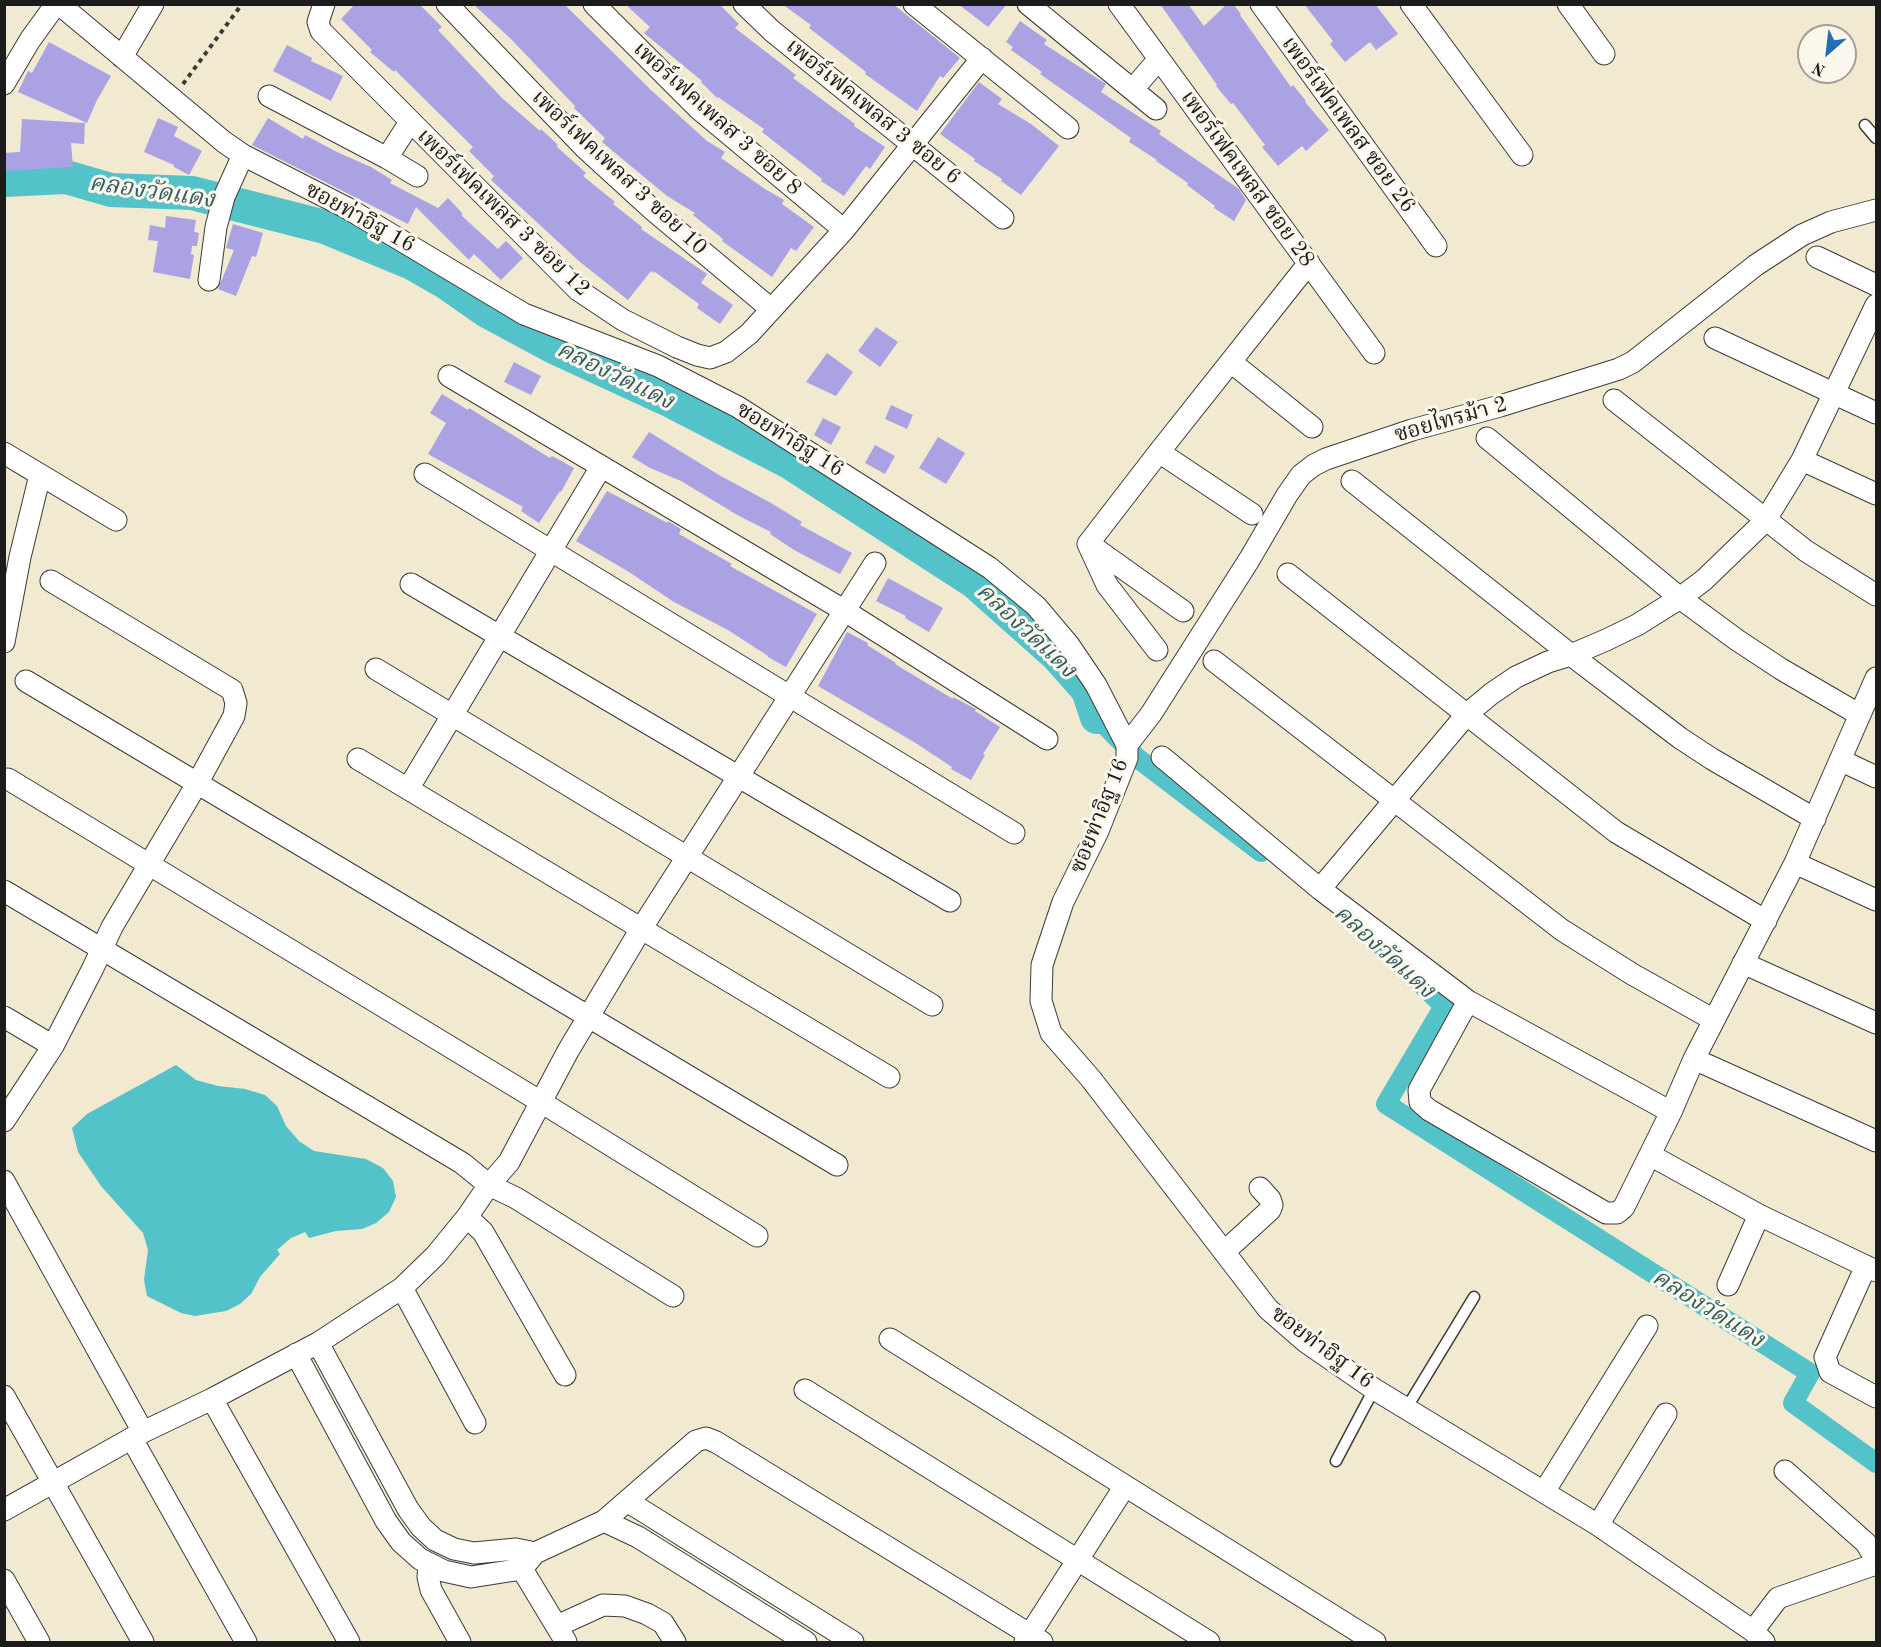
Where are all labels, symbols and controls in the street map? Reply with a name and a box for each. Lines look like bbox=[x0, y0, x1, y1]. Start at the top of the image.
north arrow bbox=[1797, 24, 1857, 84]
street label: เพอร์เฟคเพลส ซอย 26 bbox=[1275, 32, 1421, 218]
street label: เพอร์เฟคเพลส 3 ซอย 6 bbox=[780, 33, 966, 191]
street label: เพอร์เฟคเพลส 3 ซอย 8 bbox=[627, 36, 807, 202]
text: N bbox=[1810, 58, 1829, 78]
street label: เพอร์เฟคเพลส 3 ซอย 10 bbox=[526, 85, 712, 261]
street label: เพอร์เฟคเพลส ซอย 28 bbox=[1174, 86, 1320, 272]
street label: เพอร์เฟคเพลส 3 ซอย 12 bbox=[411, 123, 595, 303]
water label: คลองวัดแดง bbox=[87, 169, 217, 215]
street label: ซอยท่าอิฐ 16 bbox=[300, 177, 420, 259]
water label: คลองวัดแดง bbox=[552, 335, 678, 417]
street label: ซอยไทรม้า 2 bbox=[1391, 391, 1511, 449]
street label: ซอยท่าอิฐ 16 bbox=[731, 397, 849, 483]
water label: คลองวัดแดง bbox=[970, 577, 1082, 685]
street label: ซอยท่าอิฐ 16 bbox=[1065, 755, 1135, 877]
water label: คลองวัดแดง bbox=[1327, 899, 1441, 1005]
water label: คลองวัดแดง bbox=[1647, 1263, 1769, 1355]
street label: ซอยท่าอิฐ 16 bbox=[1265, 1301, 1379, 1395]

